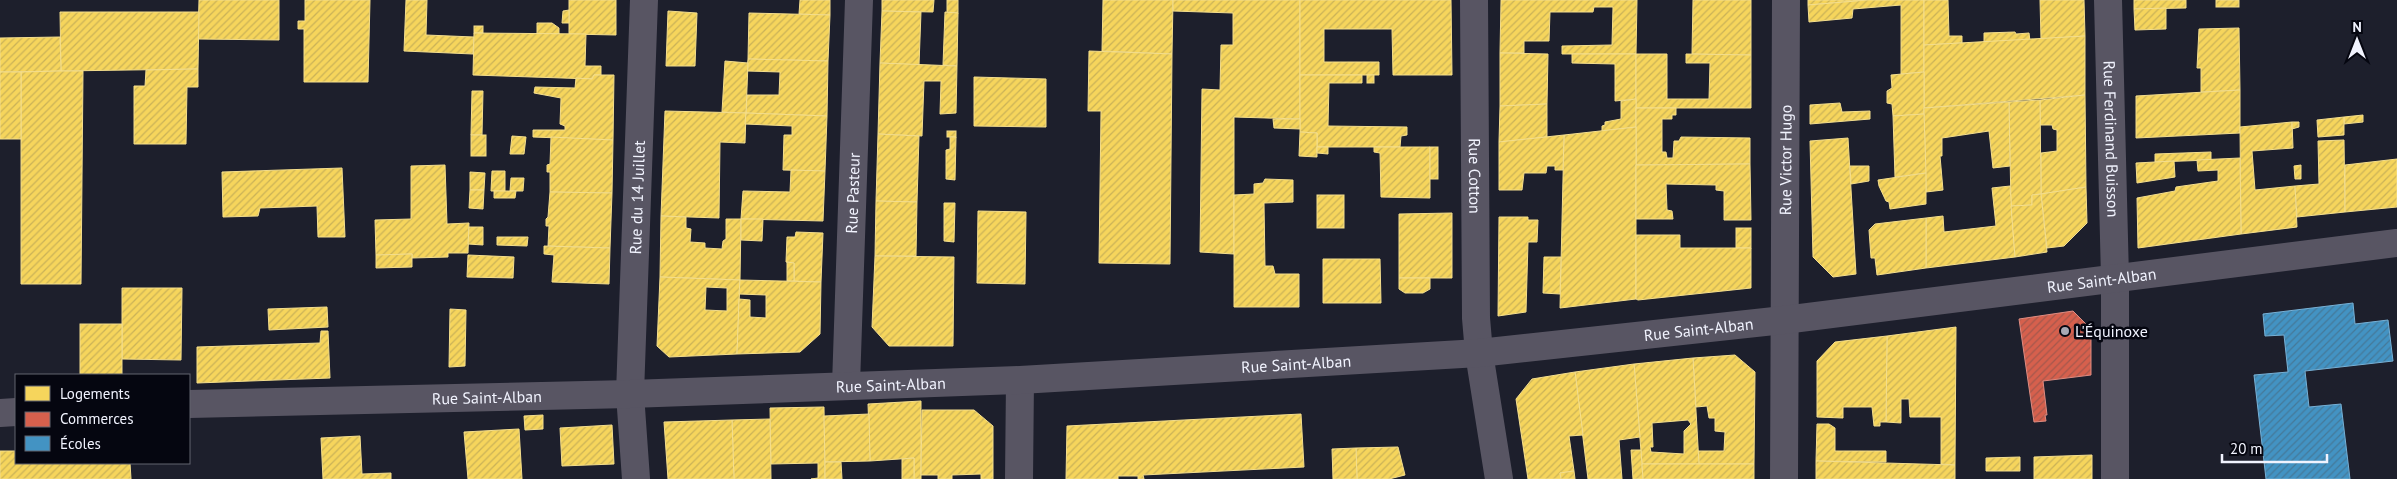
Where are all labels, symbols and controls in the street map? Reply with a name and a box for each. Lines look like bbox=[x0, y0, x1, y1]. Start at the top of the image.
north arrow bbox=[2332, 15, 2382, 65]
text: N bbox=[2352, 18, 2362, 36]
street label: Rue Ferdinand Buisson bbox=[2100, 60, 2123, 218]
street label: Rue Victor Hugo bbox=[1775, 105, 1796, 215]
street label: Rue Cotton bbox=[1465, 138, 1485, 214]
street label: Rue du 14 Juillet bbox=[625, 139, 649, 255]
street label: Rue Pasteur bbox=[841, 152, 864, 234]
street label: Rue Saint-Alban bbox=[2046, 263, 2157, 297]
street label: Rue Saint-Alban bbox=[1643, 313, 1754, 345]
place label: L'Équinoxe bbox=[2075, 321, 2148, 341]
marker: L'Équinoxe bbox=[2059, 325, 2071, 337]
street label: Rue Saint-Alban bbox=[1241, 351, 1352, 377]
street label: Rue Saint-Alban bbox=[835, 373, 946, 397]
legend bbox=[15, 374, 190, 464]
text: Logements bbox=[60, 384, 130, 403]
street label: Rue Saint-Alban bbox=[432, 386, 542, 408]
text: Commerces bbox=[60, 409, 134, 428]
scale bar bbox=[2222, 432, 2327, 464]
text: Écoles bbox=[60, 434, 101, 453]
text: 20 m bbox=[2230, 439, 2263, 458]

